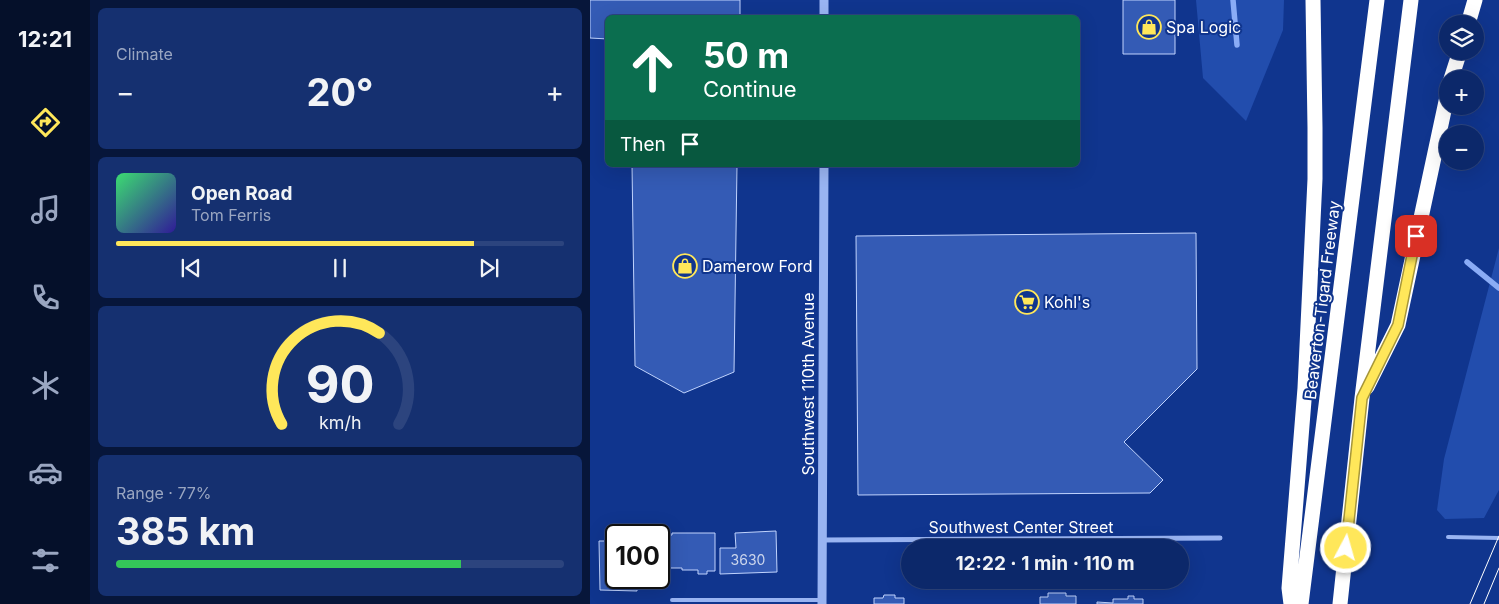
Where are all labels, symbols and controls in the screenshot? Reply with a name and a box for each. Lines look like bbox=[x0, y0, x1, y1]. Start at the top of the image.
shop icon: Spa Logic bbox=[1136, 14, 1162, 40]
map controls bbox=[1439, 15, 1484, 170]
button: layers bbox=[1439, 15, 1484, 60]
place label: Spa Logic bbox=[1166, 17, 1241, 37]
text: 12:21 bbox=[18, 26, 72, 52]
text: 50 m bbox=[703, 34, 789, 76]
icon: ahead bbox=[620, 35, 685, 100]
text: Climate bbox=[116, 44, 173, 64]
text: 20° bbox=[306, 69, 374, 115]
button: + bbox=[1439, 70, 1484, 115]
text: − bbox=[116, 75, 135, 109]
text: + bbox=[545, 75, 564, 109]
text: Continue bbox=[703, 76, 797, 102]
icon: directions bbox=[28, 105, 63, 140]
button: − bbox=[1439, 125, 1484, 170]
icon: arrive bbox=[676, 130, 704, 158]
text: Then bbox=[620, 133, 666, 156]
text: Open Road bbox=[191, 182, 292, 205]
icon: music bbox=[28, 192, 63, 227]
street label: Beaverton-Tigard Freeway bbox=[1300, 199, 1344, 401]
text: Tom Ferris bbox=[191, 205, 271, 225]
pin bbox=[1395, 215, 1437, 257]
icon: arrive bbox=[1402, 222, 1430, 250]
shop icon: Damerow Ford bbox=[672, 253, 698, 279]
icon: previous bbox=[177, 254, 205, 282]
icon: pause bbox=[326, 254, 354, 282]
icon: next bbox=[475, 254, 503, 282]
place label: Damerow Ford bbox=[702, 256, 813, 276]
icon: phone bbox=[28, 280, 63, 315]
supermarket icon: Kohl's bbox=[1014, 289, 1040, 315]
street label: Southwest 110th Avenue bbox=[798, 292, 818, 476]
place label: Kohl's bbox=[1044, 292, 1090, 312]
text: 90 bbox=[306, 353, 374, 416]
icon: climate bbox=[28, 368, 63, 403]
text: km/h bbox=[319, 412, 361, 433]
icon: car bbox=[28, 455, 63, 490]
text: Range · 77% bbox=[116, 483, 212, 503]
text: 385 km bbox=[116, 508, 255, 554]
street label: Southwest Center Street bbox=[929, 517, 1113, 537]
position arrow bbox=[1319, 521, 1371, 573]
speed limit sign: 100 bbox=[605, 524, 670, 589]
icon: filters bbox=[28, 543, 63, 578]
house number: 3630 bbox=[731, 551, 765, 568]
text: 12:22 · 1 min · 110 m bbox=[955, 552, 1135, 575]

